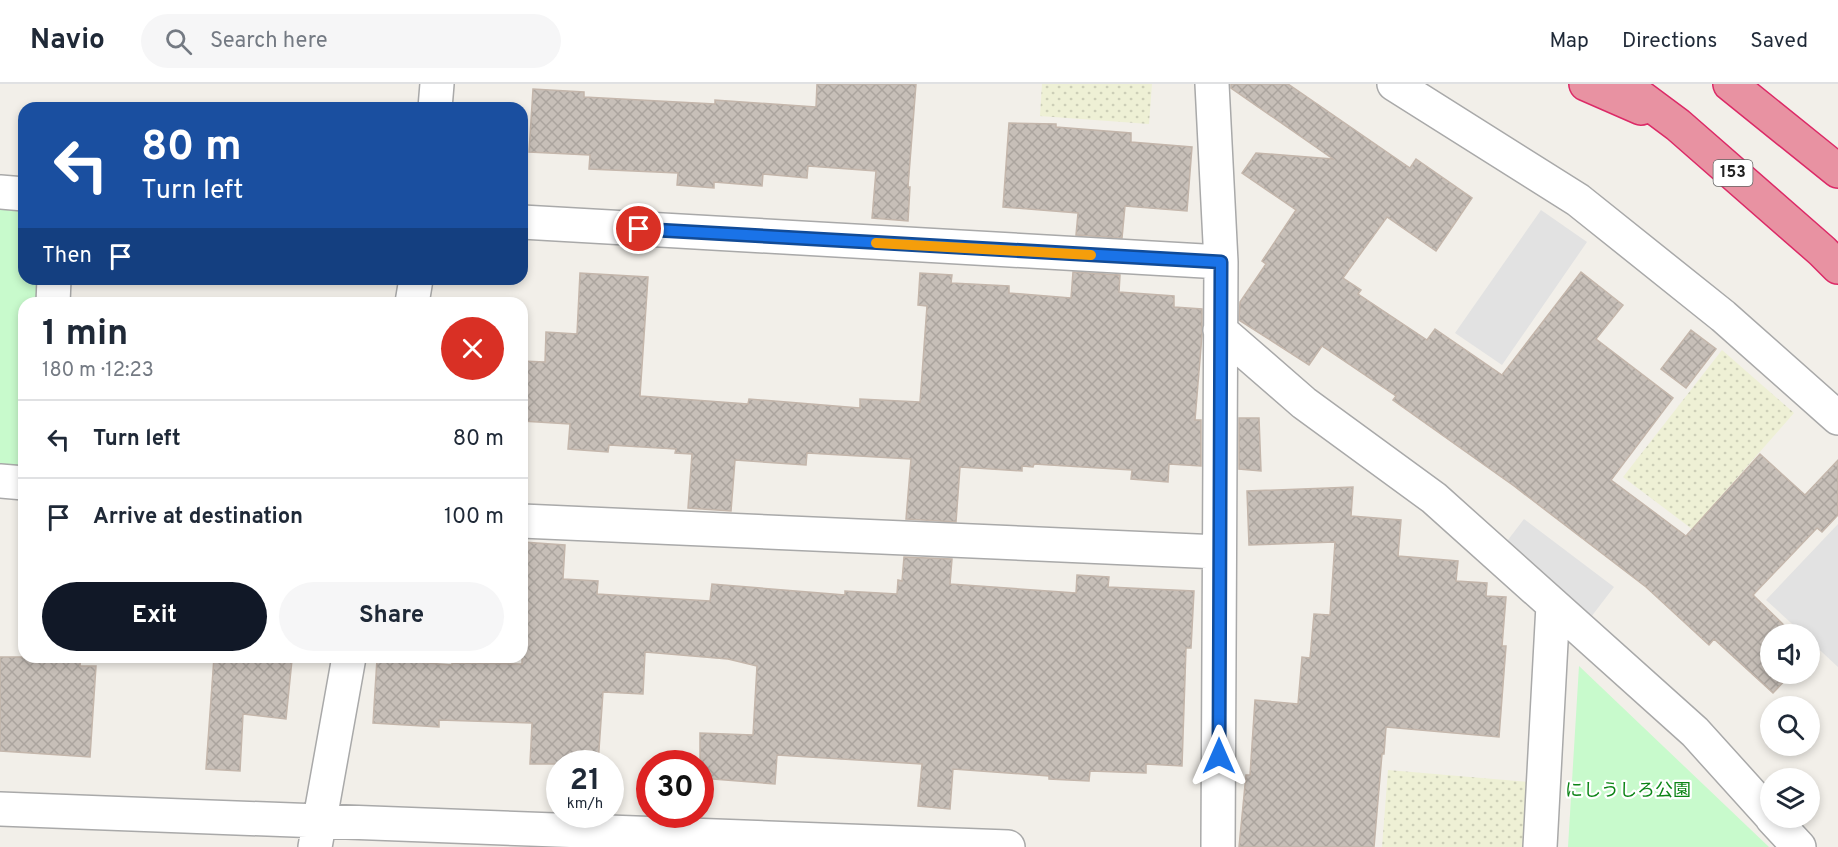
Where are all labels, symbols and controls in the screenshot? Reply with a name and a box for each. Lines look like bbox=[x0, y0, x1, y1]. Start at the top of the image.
search box bbox=[141, 14, 561, 68]
text: Navio bbox=[30, 23, 105, 59]
icon: search bbox=[162, 25, 195, 58]
text: Search here bbox=[210, 28, 327, 55]
text: Map bbox=[1549, 28, 1589, 55]
text: Directions bbox=[1622, 28, 1717, 55]
text: Saved bbox=[1750, 28, 1808, 55]
text: 80 m bbox=[141, 122, 242, 175]
icon: left bbox=[42, 126, 120, 204]
road number: 153 bbox=[1714, 160, 1752, 186]
text: Turn left bbox=[141, 174, 243, 208]
pin bbox=[613, 203, 664, 254]
icon: arrive bbox=[622, 212, 655, 245]
icon: arrive bbox=[104, 240, 137, 273]
text: Then bbox=[42, 243, 92, 270]
text: 1 min bbox=[42, 312, 128, 358]
button: close bbox=[441, 317, 504, 380]
text: 180 m · 12:23 bbox=[42, 358, 154, 384]
icon: left bbox=[42, 423, 75, 456]
text: Turn left bbox=[93, 426, 181, 453]
text: 80 m bbox=[453, 426, 504, 453]
icon: arrive bbox=[42, 501, 75, 534]
text: Arrive at destination bbox=[93, 504, 303, 531]
text: 100 m bbox=[444, 504, 504, 531]
button: Exit bbox=[42, 582, 267, 651]
button: Share bbox=[279, 582, 504, 651]
map controls bbox=[1760, 624, 1820, 828]
button: sound bbox=[1760, 624, 1820, 684]
button: search bbox=[1760, 696, 1820, 756]
position arrow bbox=[1187, 724, 1251, 788]
speed limit sign: 30 bbox=[636, 750, 714, 828]
text: 21 bbox=[570, 763, 600, 800]
button: layers bbox=[1760, 768, 1820, 828]
park label: にしうしろ公園 bbox=[1565, 780, 1691, 803]
text: km/h bbox=[567, 795, 603, 814]

